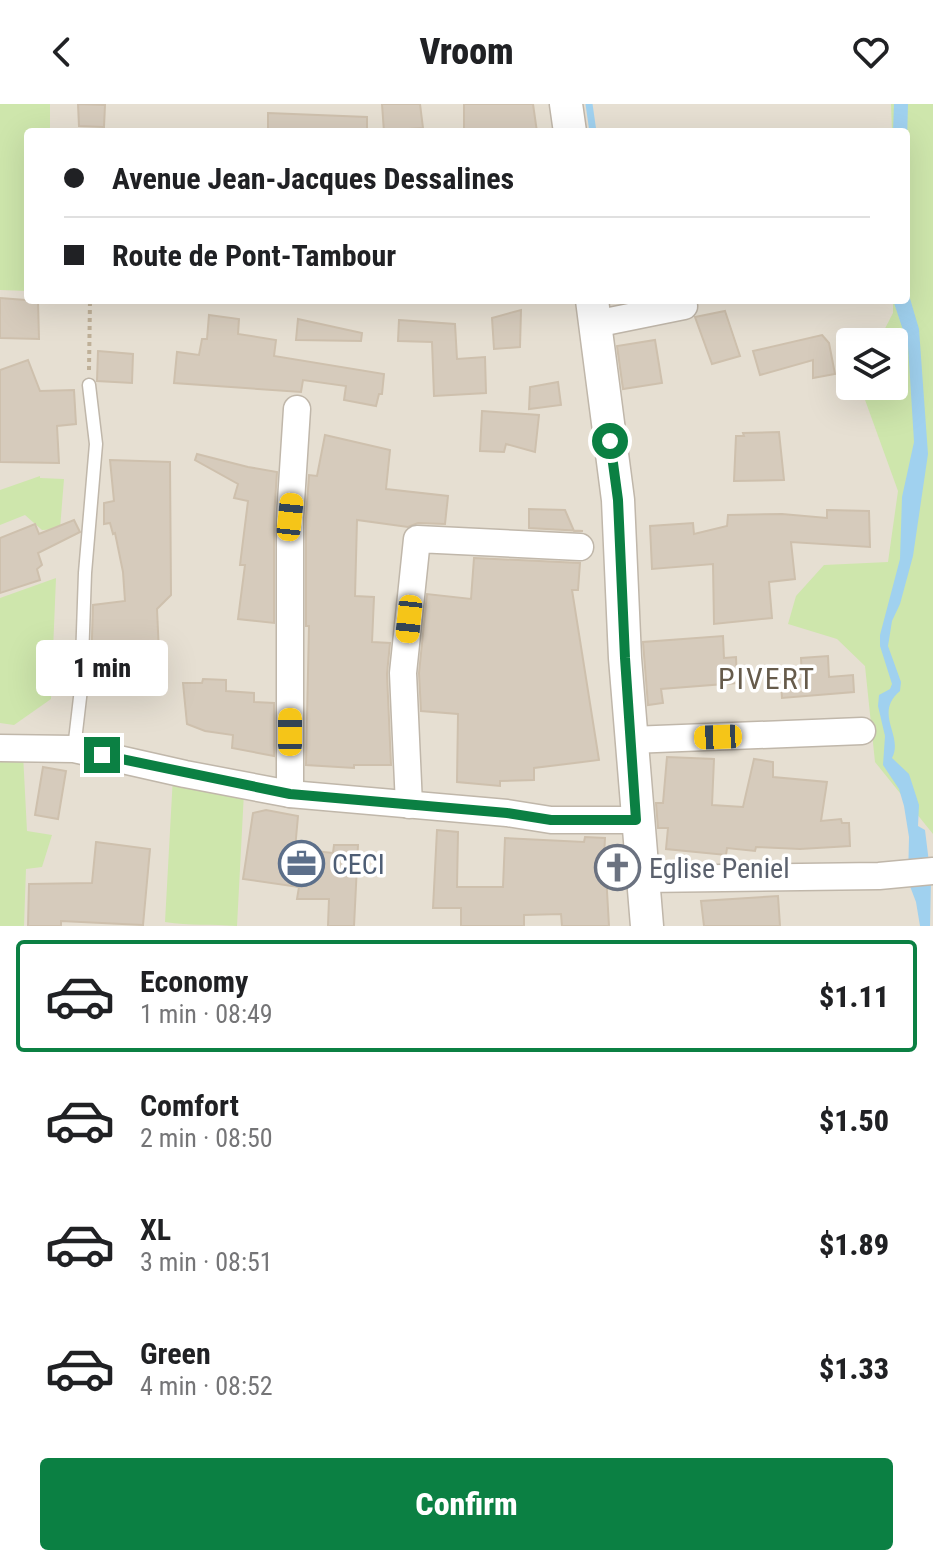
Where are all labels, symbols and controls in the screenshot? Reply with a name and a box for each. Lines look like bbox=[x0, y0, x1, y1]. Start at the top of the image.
icon: back bbox=[40, 30, 84, 74]
icon: heart bbox=[849, 30, 893, 74]
text: Vroom bbox=[419, 31, 514, 73]
text: Avenue Jean-Jacques Dessalines bbox=[112, 161, 514, 196]
text: Route de Pont-Tambour bbox=[112, 238, 396, 273]
map controls bbox=[836, 328, 908, 400]
button: layers bbox=[836, 328, 908, 400]
route start bbox=[592, 423, 628, 459]
car bbox=[276, 492, 304, 542]
car bbox=[395, 594, 423, 644]
callout: 1 min bbox=[36, 639, 168, 695]
text: 1 min bbox=[73, 653, 131, 683]
district label: PIVERT bbox=[718, 661, 816, 696]
car bbox=[278, 708, 302, 756]
car bbox=[694, 724, 742, 750]
route end bbox=[84, 737, 120, 773]
office icon: CECI bbox=[277, 840, 325, 888]
church icon: Eglise Peniel bbox=[594, 844, 642, 892]
place label: CECI bbox=[332, 848, 385, 881]
place label: Eglise Peniel bbox=[649, 852, 790, 885]
icon: car bbox=[44, 960, 116, 1032]
text: Economy bbox=[140, 964, 248, 999]
text: $1.11 bbox=[819, 979, 889, 1014]
text: 1 min · 08:49 bbox=[140, 999, 273, 1029]
icon: car bbox=[44, 1084, 116, 1156]
text: Comfort bbox=[140, 1088, 239, 1123]
text: $1.50 bbox=[819, 1103, 889, 1138]
text: 2 min · 08:50 bbox=[140, 1123, 273, 1153]
icon: car bbox=[44, 1208, 116, 1280]
text: XL bbox=[140, 1212, 171, 1247]
text: $1.89 bbox=[819, 1227, 889, 1262]
text: 3 min · 08:51 bbox=[140, 1247, 273, 1277]
icon: car bbox=[44, 1332, 116, 1404]
text: Green bbox=[140, 1336, 211, 1371]
text: $1.33 bbox=[819, 1351, 889, 1386]
text: 4 min · 08:52 bbox=[140, 1371, 273, 1401]
button: Confirm bbox=[40, 1458, 893, 1550]

